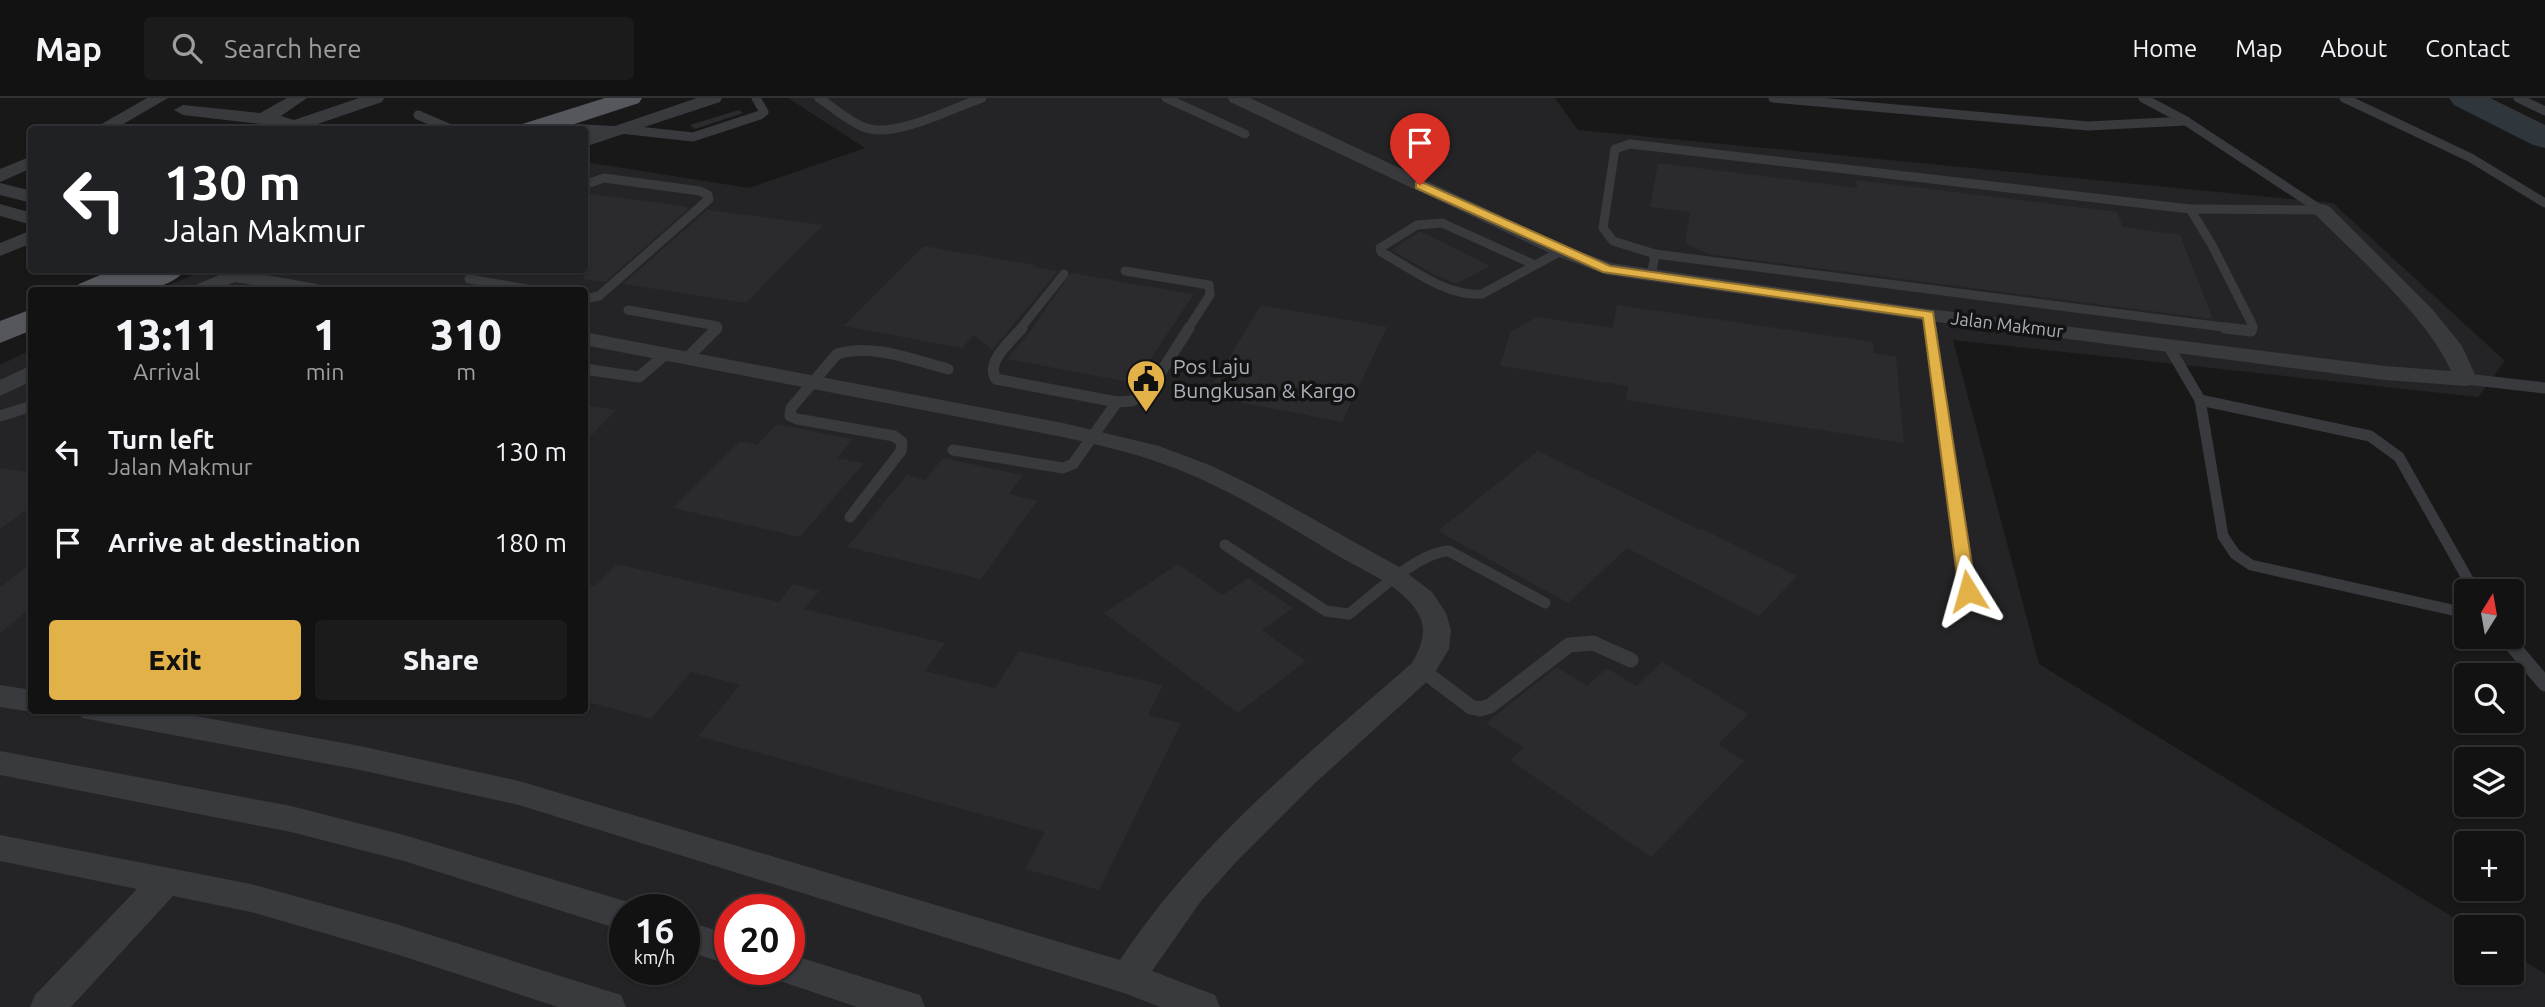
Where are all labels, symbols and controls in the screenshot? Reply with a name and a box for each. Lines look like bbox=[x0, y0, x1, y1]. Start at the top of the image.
search box bbox=[144, 17, 634, 80]
icon: search bbox=[168, 29, 206, 67]
text: Map bbox=[35, 30, 102, 67]
text: Search here bbox=[224, 34, 362, 63]
text: Home bbox=[2132, 35, 2197, 62]
text: Map bbox=[2235, 35, 2282, 62]
text: About bbox=[2320, 35, 2387, 62]
text: Contact bbox=[2425, 35, 2510, 62]
pin bbox=[1390, 113, 1450, 185]
icon: arrive bbox=[1401, 124, 1439, 162]
icon: left bbox=[49, 154, 140, 245]
text: 130 m bbox=[164, 154, 301, 209]
text: Jalan Makmur bbox=[164, 212, 365, 248]
street label: Jalan Makmur bbox=[1950, 307, 2065, 341]
text: 13:11 bbox=[114, 311, 219, 358]
text: 1 bbox=[313, 311, 337, 358]
text: 310 bbox=[431, 311, 502, 358]
place label: Pos Laju Bungkusan & Kargo bbox=[1173, 354, 1356, 402]
public building icon: Pos Laju Bungkusan & Kargo bbox=[1125, 358, 1167, 413]
text: Arrival bbox=[133, 359, 200, 384]
text: min bbox=[306, 359, 344, 384]
text: m bbox=[456, 359, 476, 384]
text: Turn left bbox=[108, 425, 214, 454]
icon: left bbox=[49, 433, 87, 471]
text: 130 m bbox=[495, 437, 567, 466]
text: Jalan Makmur bbox=[108, 454, 253, 479]
icon: arrive bbox=[49, 524, 87, 562]
text: Arrive at destination bbox=[108, 528, 361, 557]
text: 180 m bbox=[495, 528, 567, 557]
position arrow bbox=[1931, 554, 2005, 628]
north arrow bbox=[2454, 579, 2524, 649]
map controls bbox=[2454, 579, 2524, 985]
button: Exit bbox=[49, 620, 301, 700]
button: Share bbox=[315, 620, 567, 700]
button: search bbox=[2454, 663, 2524, 733]
button: layers bbox=[2454, 747, 2524, 817]
button: + bbox=[2454, 831, 2524, 901]
speed limit sign: 20 bbox=[714, 894, 805, 985]
text: 16 bbox=[635, 910, 674, 950]
button: − bbox=[2454, 915, 2524, 985]
text: km/h bbox=[634, 947, 675, 967]

